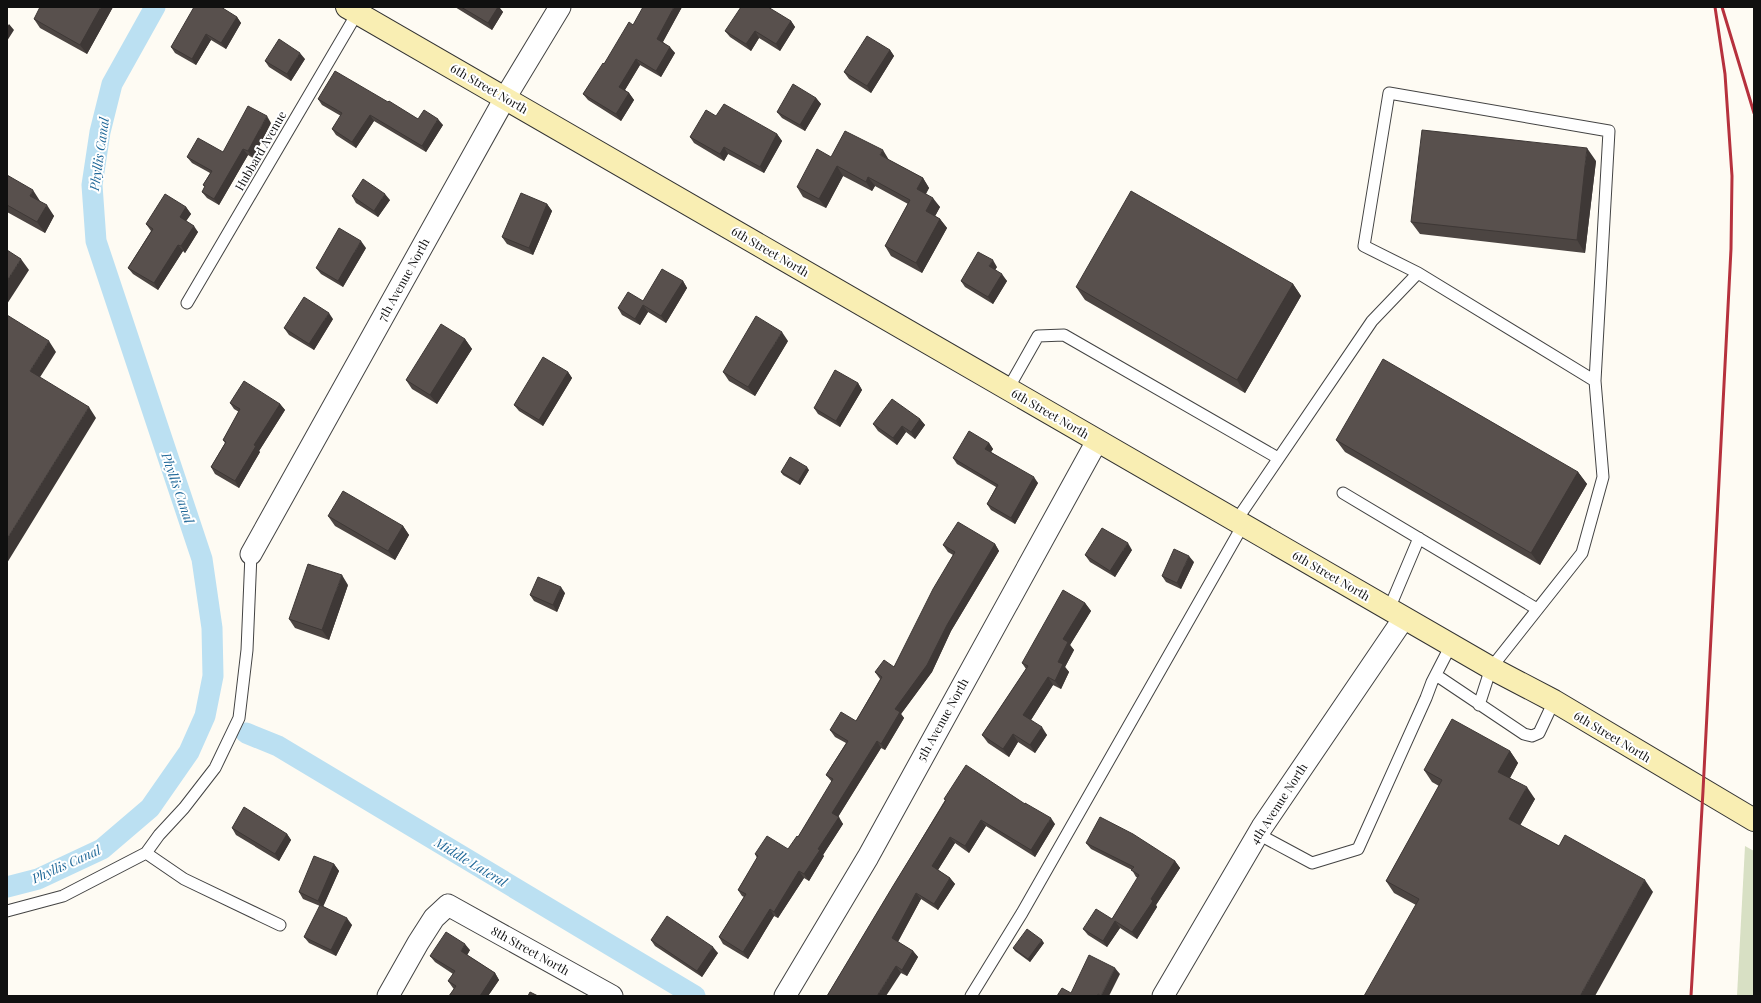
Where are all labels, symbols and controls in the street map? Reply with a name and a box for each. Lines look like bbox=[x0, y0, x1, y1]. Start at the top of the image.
street label: 6th Street North bbox=[448, 59, 531, 117]
street label: Hubbard Avenue bbox=[231, 108, 289, 193]
water label: Phyllis Canal bbox=[85, 115, 112, 193]
street label: 6th Street North bbox=[729, 222, 812, 280]
street label: 7th Avenue North bbox=[374, 235, 433, 324]
street label: 6th Street North bbox=[1009, 384, 1092, 442]
water label: Phyllis Canal bbox=[158, 449, 199, 527]
street label: 6th Street North bbox=[1290, 546, 1373, 604]
street label: 5th Avenue North bbox=[913, 675, 972, 764]
street label: 6th Street North bbox=[1571, 707, 1654, 765]
street label: 4th Avenue North bbox=[1246, 760, 1310, 847]
water label: Middle Lateral bbox=[431, 833, 512, 891]
water label: Phyllis Canal bbox=[28, 840, 104, 887]
street label: 8th Street North bbox=[489, 922, 572, 978]

